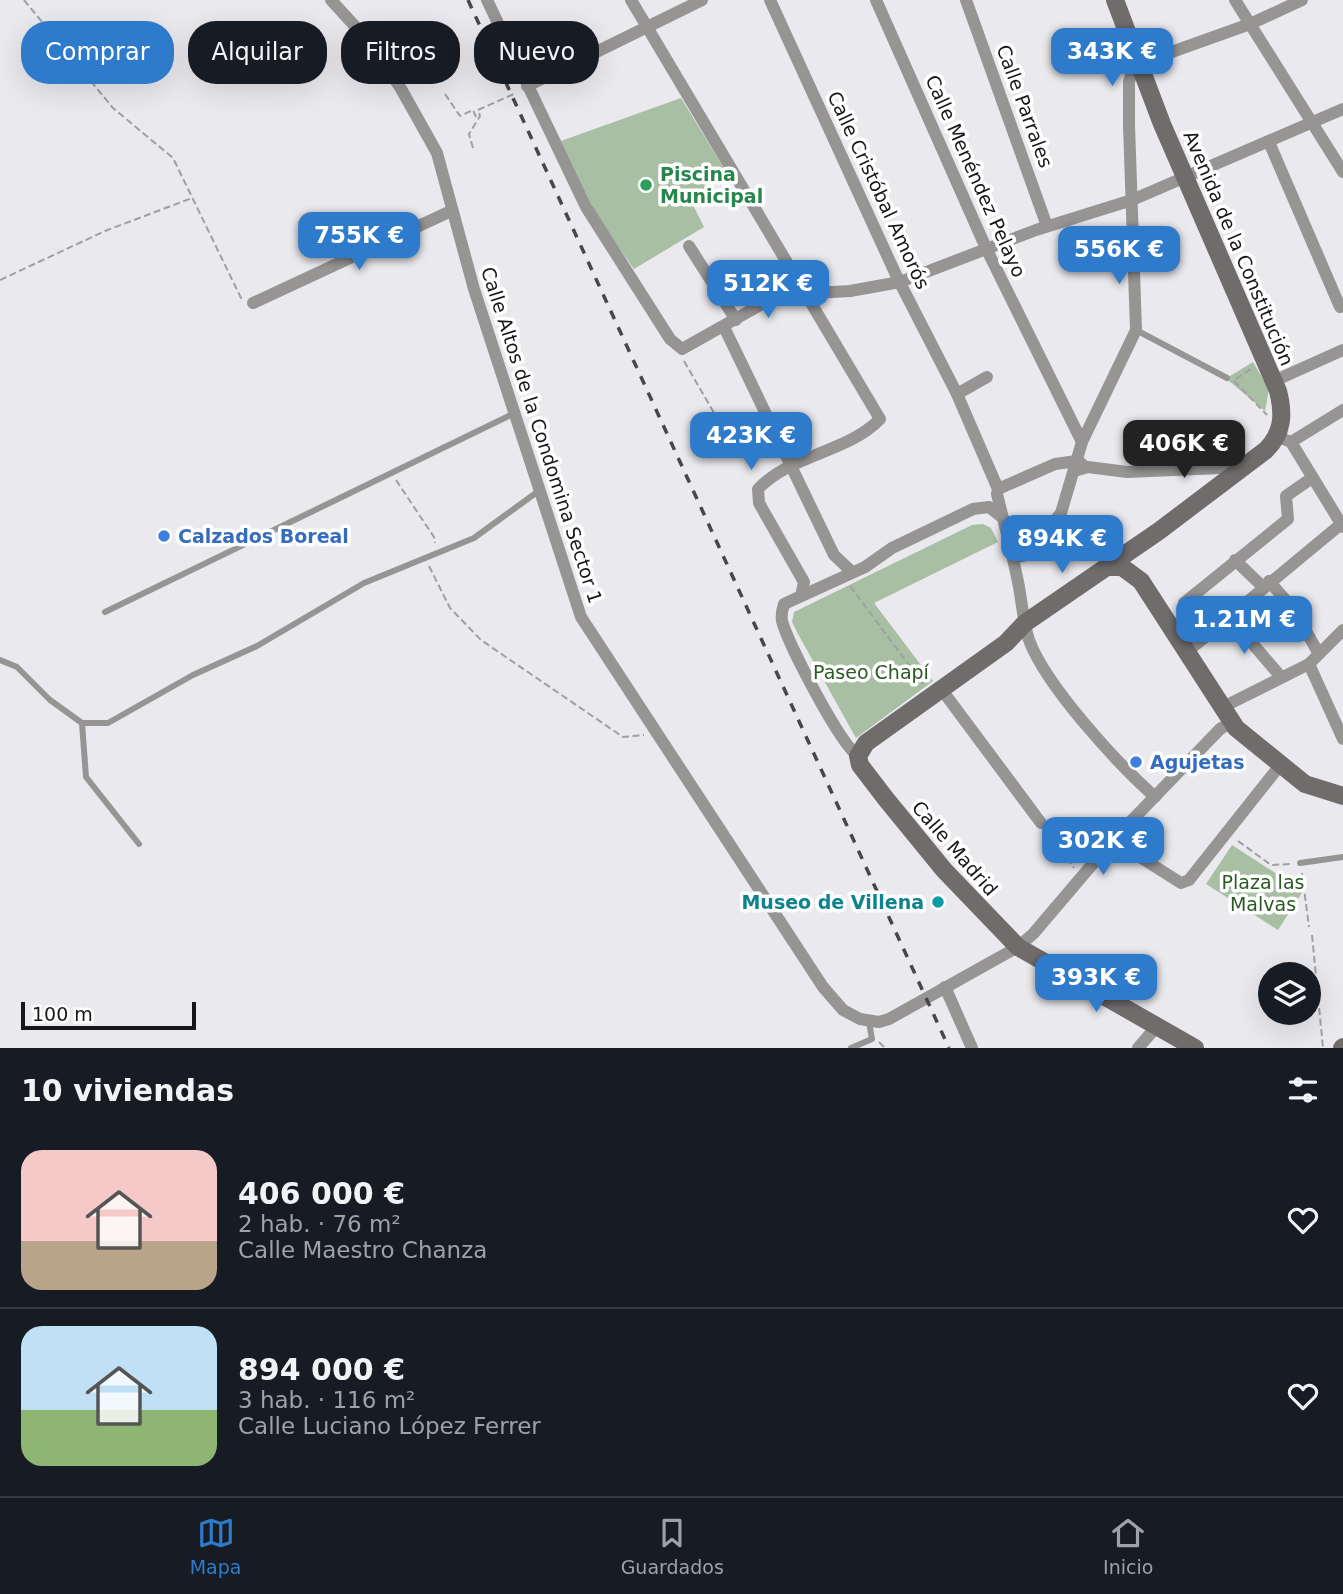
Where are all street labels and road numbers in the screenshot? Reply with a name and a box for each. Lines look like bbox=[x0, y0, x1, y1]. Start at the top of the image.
street label: Calle Parrales bbox=[993, 42, 1057, 170]
street label: Calle Menéndez Pelayo bbox=[921, 71, 1031, 281]
street label: Calle Cristóbal Amorós bbox=[823, 88, 935, 292]
street label: Avenida de la Constitución bbox=[1179, 127, 1299, 369]
street label: Calle Altos de la Condomina Sector 1 bbox=[477, 264, 607, 606]
street label: Calle Madrid bbox=[908, 796, 1002, 900]

